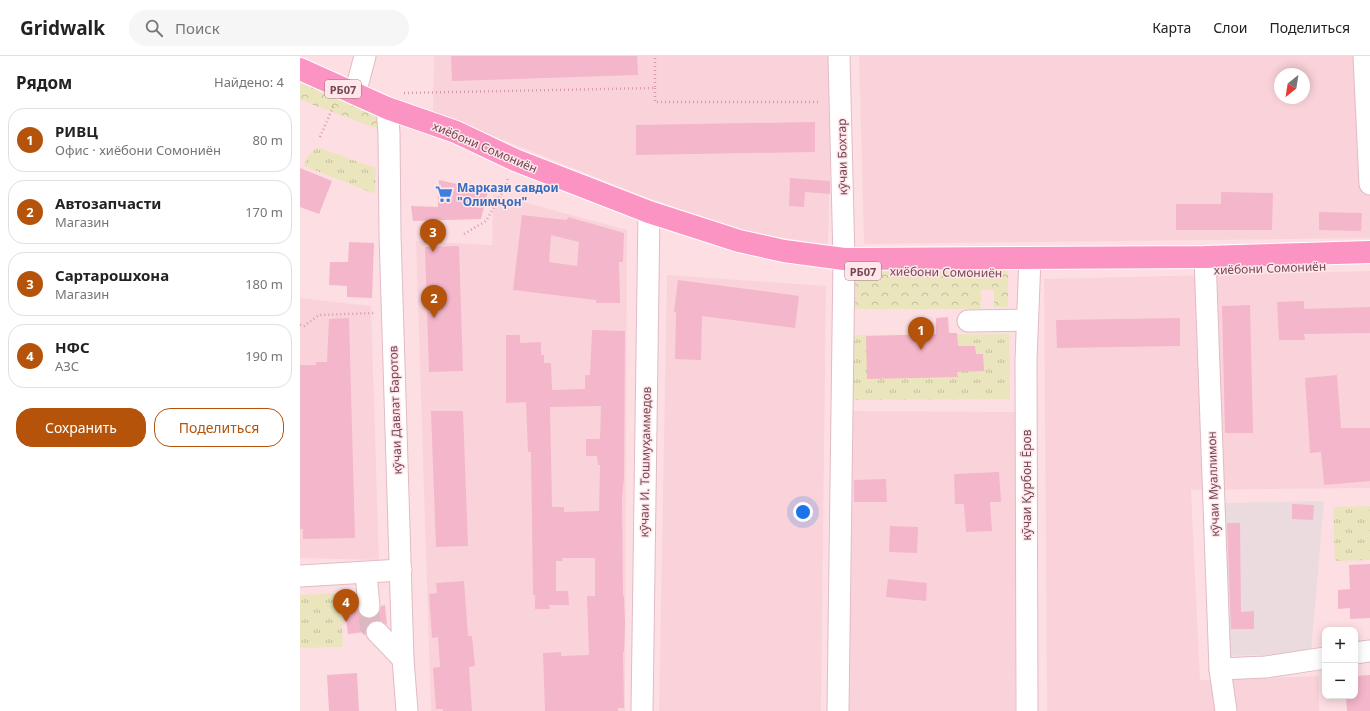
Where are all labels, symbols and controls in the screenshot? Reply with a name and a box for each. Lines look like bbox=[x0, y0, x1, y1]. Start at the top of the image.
search box bbox=[129, 10, 409, 46]
text: Gridwalk bbox=[20, 15, 105, 41]
icon: search bbox=[143, 17, 165, 39]
text: Поиск bbox=[175, 18, 220, 38]
text: Карта bbox=[1152, 18, 1191, 37]
text: Слои bbox=[1213, 18, 1247, 37]
text: Поделиться bbox=[1269, 18, 1350, 37]
north arrow bbox=[1274, 68, 1310, 104]
text: Рядом bbox=[16, 71, 72, 94]
text: Найдено: 4 bbox=[214, 73, 284, 91]
road number: РБ07 bbox=[325, 80, 361, 98]
street label: хиёбони Сомониён bbox=[430, 117, 540, 177]
street label: кӯчаи Бохтар bbox=[833, 118, 851, 196]
text: РИВЦ bbox=[55, 121, 98, 141]
text: 1 bbox=[26, 131, 34, 149]
text: 80 m bbox=[253, 131, 283, 149]
text: Офис · хиёбони Сомониён bbox=[55, 141, 221, 159]
place label: Маркази савдои "Олимҷон" bbox=[457, 179, 559, 210]
supermarket icon: Маркази савдои "Олимҷон" bbox=[434, 184, 454, 204]
text: Автозапчасти bbox=[55, 193, 161, 213]
text: 2 bbox=[26, 203, 34, 221]
text: 170 m bbox=[245, 203, 283, 221]
text: Магазин bbox=[55, 213, 109, 231]
pin: 3 bbox=[420, 219, 446, 252]
street label: хиёбони Сомониён bbox=[1214, 258, 1326, 278]
road number: РБ07 bbox=[845, 262, 881, 280]
street label: хиёбони Сомониён bbox=[890, 263, 1002, 281]
text: Сартарошхона bbox=[55, 265, 169, 285]
text: 3 bbox=[26, 275, 34, 293]
text: 180 m bbox=[245, 275, 283, 293]
text: Магазин bbox=[55, 285, 109, 303]
pin: 2 bbox=[421, 285, 447, 318]
pin: 1 bbox=[908, 317, 934, 350]
text: НФС bbox=[55, 337, 90, 357]
street label: кӯчаи Давлат Баротов bbox=[384, 345, 406, 475]
text: 4 bbox=[26, 347, 34, 365]
text: 190 m bbox=[245, 347, 283, 365]
text: АЗС bbox=[55, 357, 79, 375]
street label: кӯчаи И. Тошмуҳаммедов bbox=[635, 386, 655, 538]
button: Сохранить bbox=[16, 408, 146, 447]
button: Поделиться bbox=[154, 408, 284, 447]
street label: кӯчаи Қурбон Ёров bbox=[1018, 429, 1035, 540]
street label: кӯчаи Муаллимон bbox=[1203, 431, 1223, 537]
your location bbox=[793, 502, 813, 522]
pin: 4 bbox=[333, 589, 359, 622]
map controls bbox=[1322, 627, 1358, 699]
button: + bbox=[1322, 627, 1358, 663]
button: − bbox=[1322, 663, 1358, 699]

